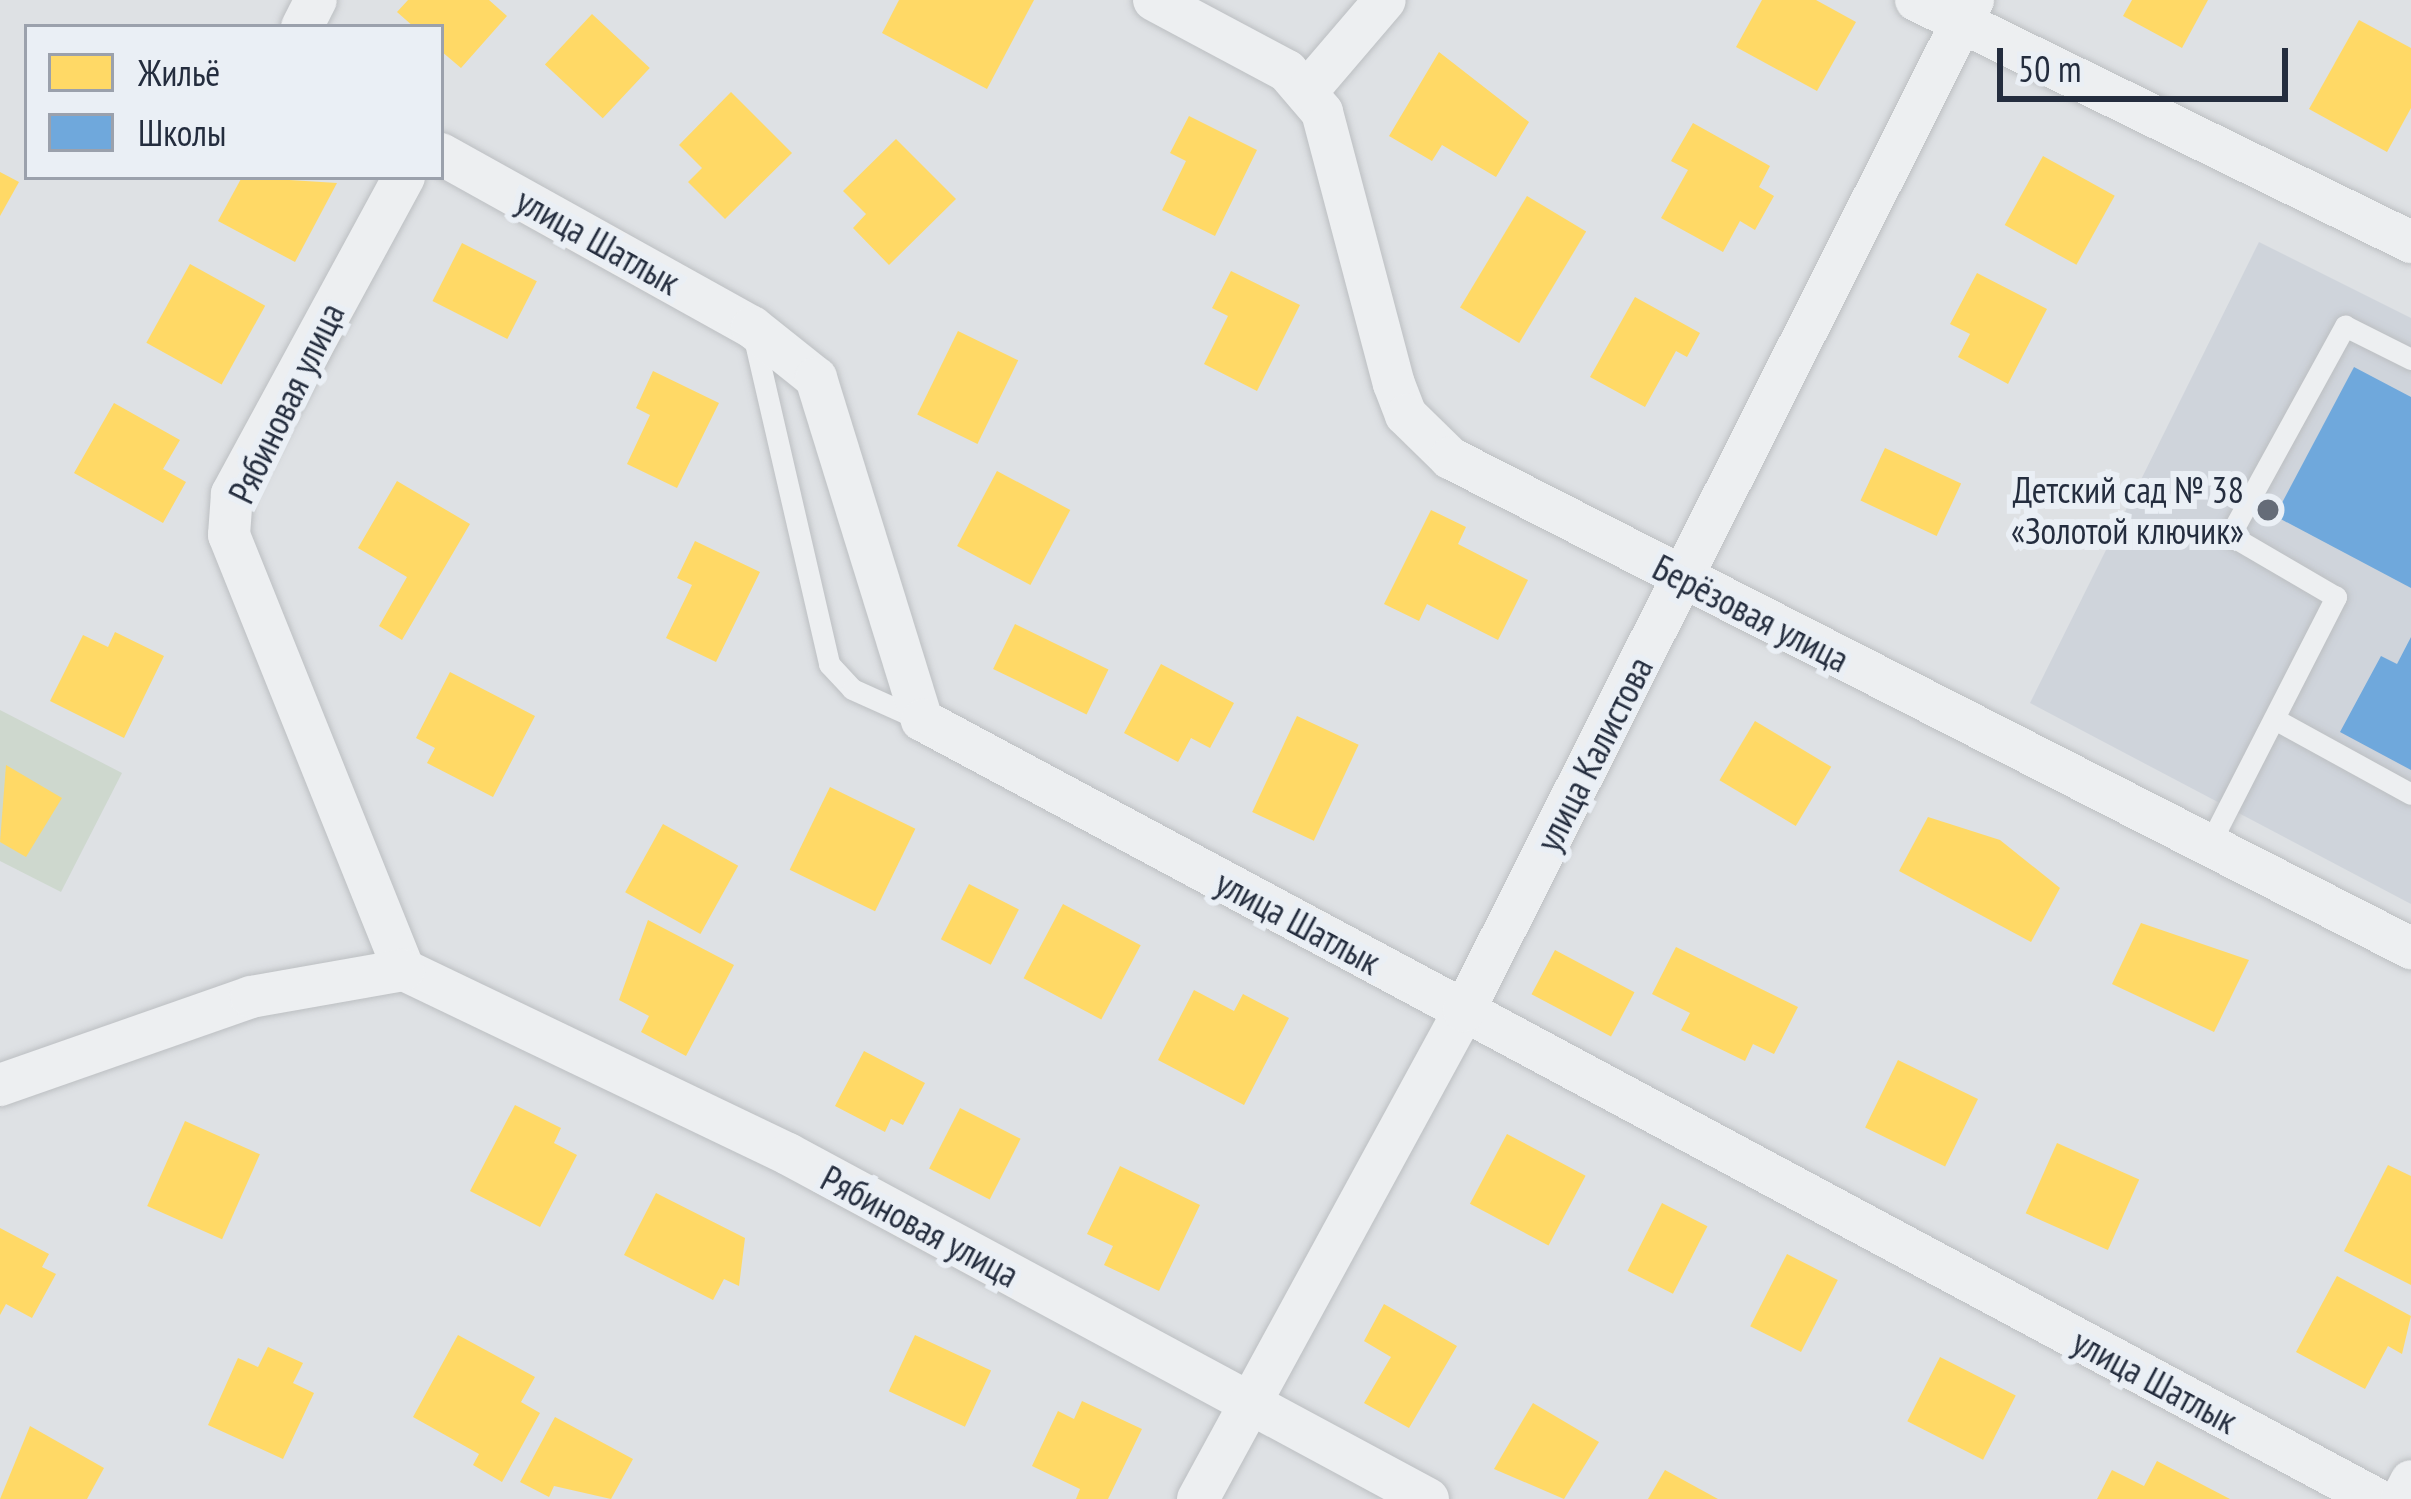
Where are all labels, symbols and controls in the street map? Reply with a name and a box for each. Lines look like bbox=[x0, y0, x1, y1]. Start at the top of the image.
legend bbox=[24, 24, 444, 180]
scale bar bbox=[2003, 24, 2294, 98]
text: 50 m bbox=[2018, 45, 2081, 92]
text: Жильё bbox=[138, 49, 220, 96]
text: Школы bbox=[138, 109, 226, 156]
street label: улица Шатлык bbox=[509, 179, 687, 303]
street label: Рябиновая улица bbox=[219, 296, 353, 510]
place label: Детский сад № 38 «Золотой ключик» bbox=[2011, 467, 2244, 552]
marker: Детский сад № 38 «Золотой ключик» bbox=[2255, 497, 2281, 523]
street label: Берёзовая улица bbox=[1646, 545, 1856, 681]
street label: улица Калистова bbox=[1527, 650, 1661, 858]
street label: улица Шатлык bbox=[1208, 861, 1388, 983]
street label: Рябиновая улица bbox=[814, 1156, 1026, 1296]
street label: улица Шатлык bbox=[2065, 1320, 2245, 1442]

